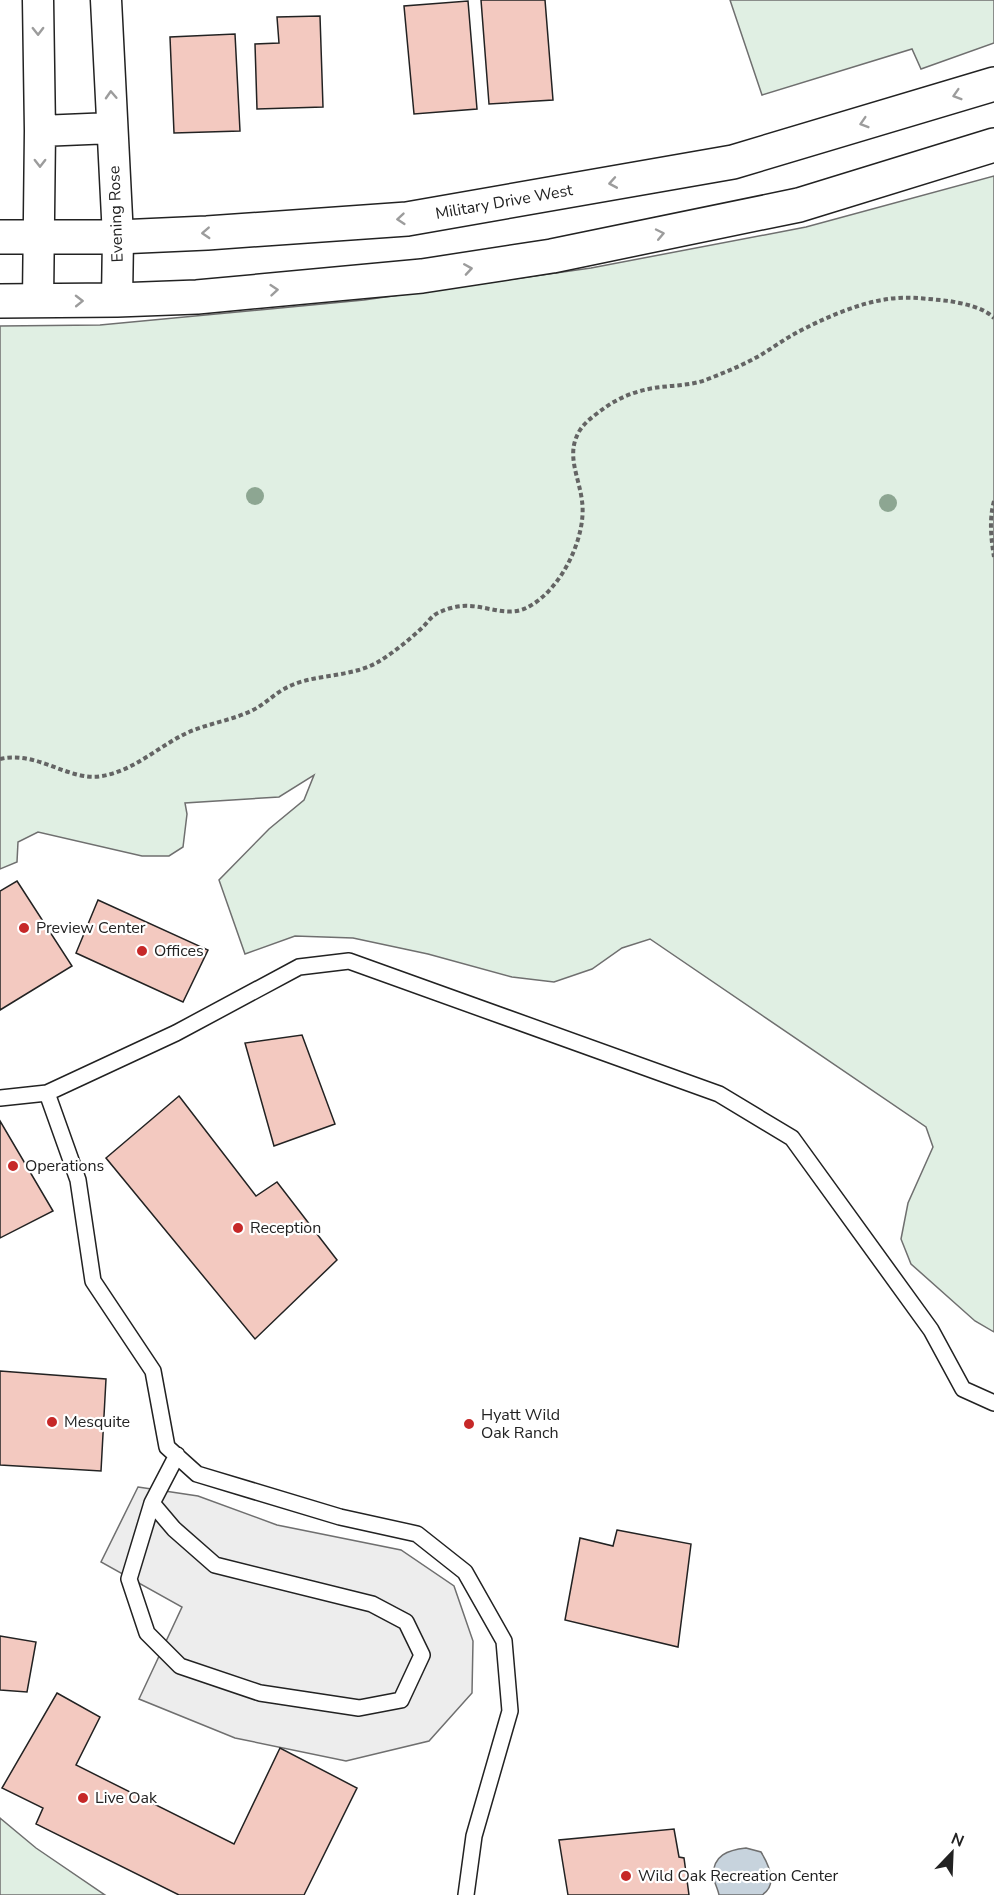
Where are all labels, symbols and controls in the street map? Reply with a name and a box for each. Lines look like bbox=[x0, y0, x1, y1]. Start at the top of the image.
one-way arrow bbox=[32, 27, 44, 36]
one-way arrow bbox=[952, 88, 963, 100]
one-way arrow bbox=[104, 91, 117, 100]
one-way arrow bbox=[859, 116, 870, 128]
one-way arrow bbox=[34, 159, 46, 168]
street label: Evening Rose bbox=[103, 165, 129, 263]
one-way arrow bbox=[609, 176, 619, 189]
street label: Military Drive West bbox=[434, 179, 575, 225]
one-way arrow bbox=[396, 212, 405, 225]
one-way arrow bbox=[202, 227, 211, 240]
one-way arrow bbox=[654, 228, 664, 241]
one-way arrow bbox=[463, 263, 473, 275]
one-way arrow bbox=[270, 284, 279, 297]
one-way arrow bbox=[75, 295, 84, 307]
place label: Preview Center bbox=[36, 917, 146, 939]
marker: Preview Center bbox=[17, 921, 31, 935]
place label: Offices bbox=[154, 940, 204, 962]
marker: Offices bbox=[135, 944, 149, 958]
place label: Operations bbox=[25, 1155, 104, 1177]
marker: Operations bbox=[6, 1159, 20, 1173]
place label: Reception bbox=[250, 1217, 321, 1239]
marker: Reception bbox=[231, 1221, 245, 1235]
place label: Hyatt Wild Oak Ranch bbox=[481, 1404, 560, 1444]
place label: Mesquite bbox=[64, 1411, 130, 1433]
marker: Mesquite bbox=[45, 1415, 59, 1429]
marker: Hyatt Wild Oak Ranch bbox=[462, 1417, 476, 1431]
place label: Live Oak bbox=[95, 1787, 158, 1809]
marker: Live Oak bbox=[76, 1791, 90, 1805]
north arrow bbox=[922, 1823, 982, 1883]
text: N bbox=[948, 1828, 967, 1853]
place label: Wild Oak Recreation Center bbox=[638, 1865, 839, 1887]
marker: Wild Oak Recreation Center bbox=[619, 1869, 633, 1883]

